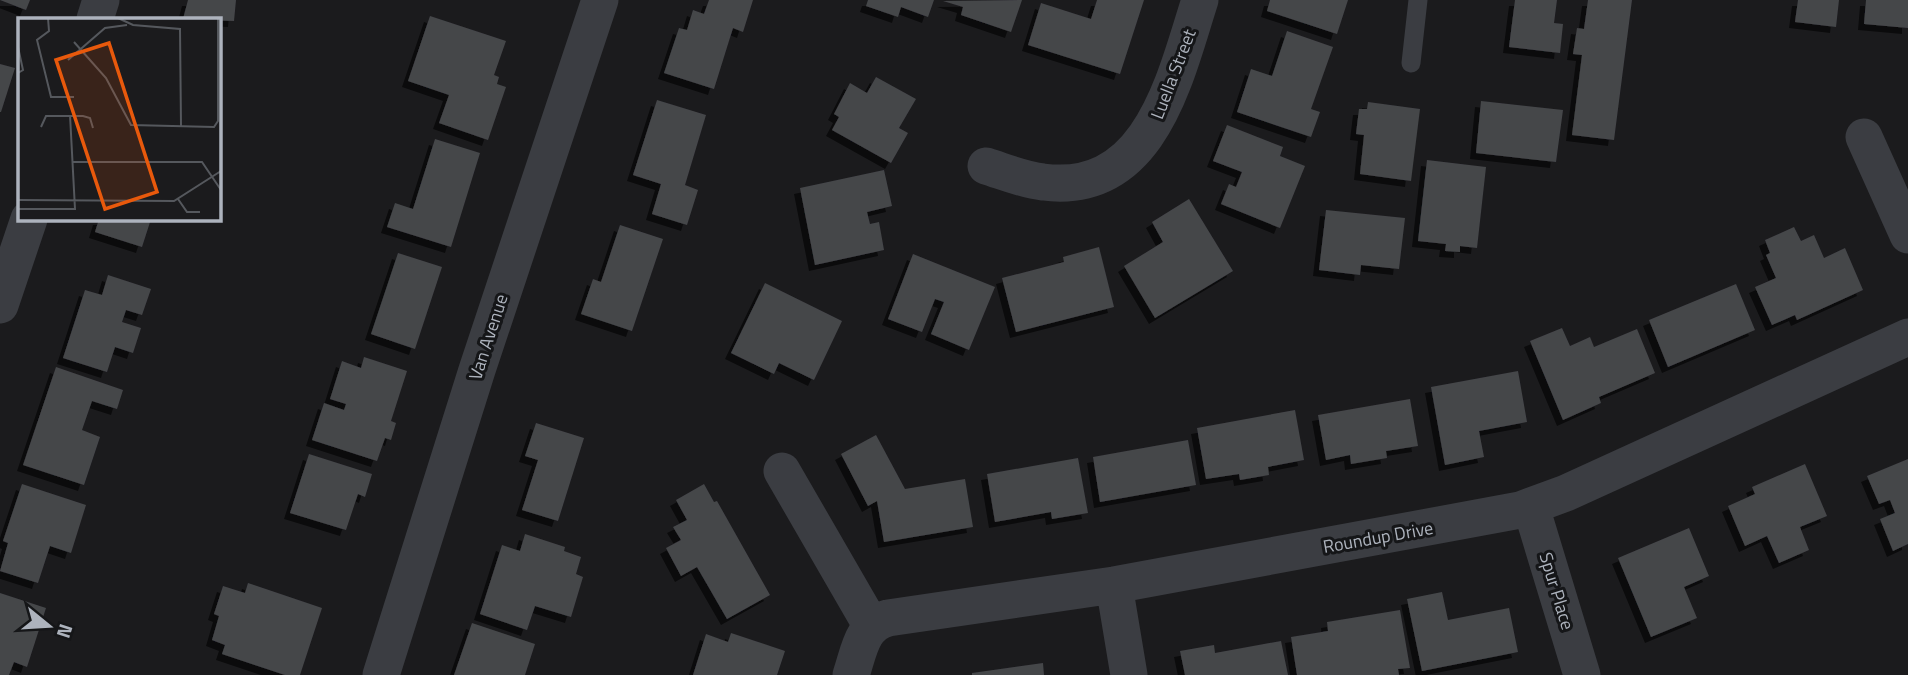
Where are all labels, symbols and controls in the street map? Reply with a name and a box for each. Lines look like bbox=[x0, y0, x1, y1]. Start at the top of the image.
inset map bbox=[18, 18, 220, 220]
street label: Luella Street bbox=[1143, 24, 1203, 123]
street label: Van Avenue bbox=[461, 291, 515, 383]
street label: Roundup Drive bbox=[1321, 514, 1435, 560]
street label: Spur Place bbox=[1532, 549, 1582, 633]
north arrow bbox=[14, 591, 84, 661]
text: N bbox=[50, 621, 81, 642]

